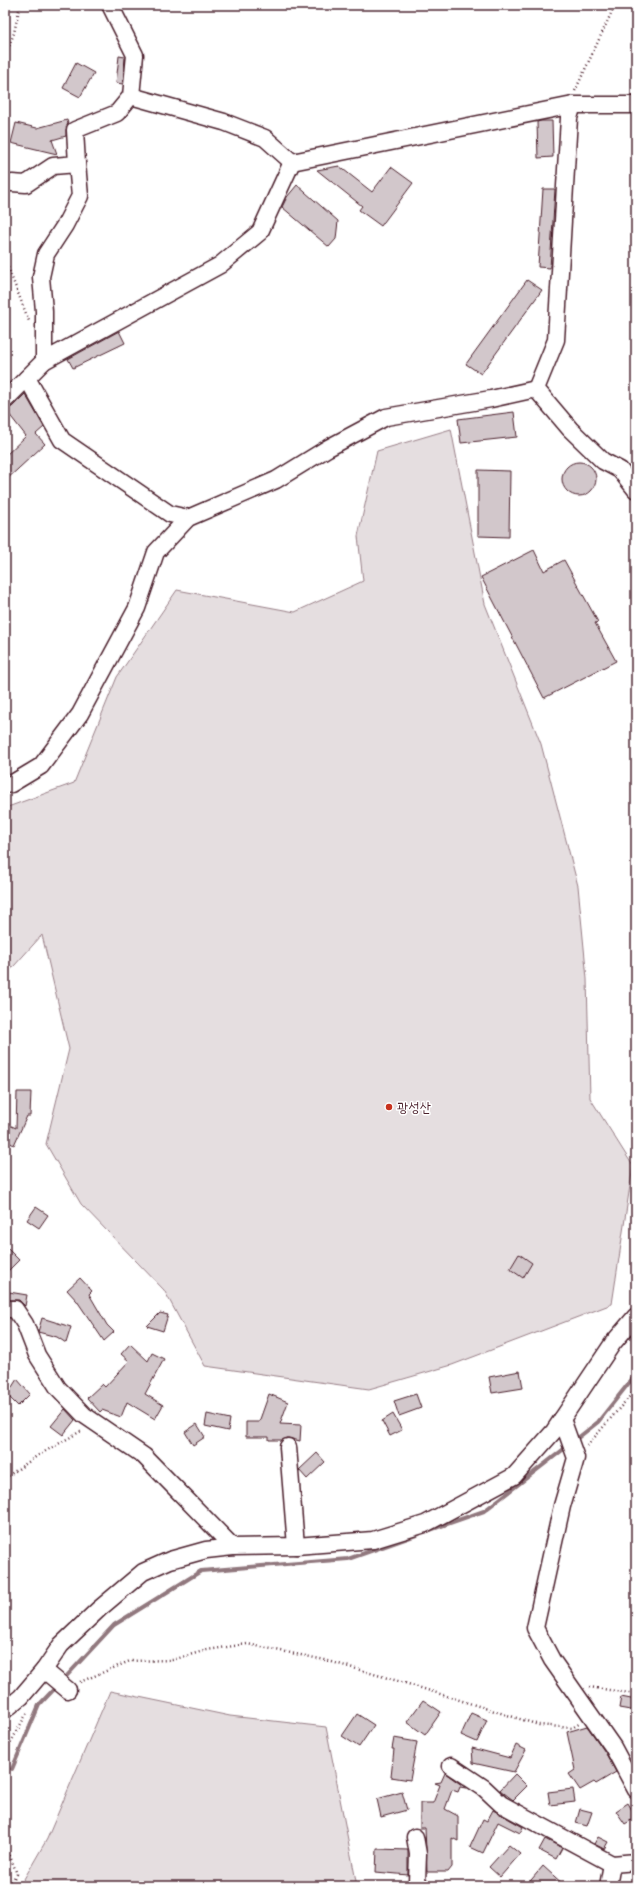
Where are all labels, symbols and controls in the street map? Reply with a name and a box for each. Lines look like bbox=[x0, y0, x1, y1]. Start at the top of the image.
place label: 광성산 bbox=[397, 1099, 432, 1116]
marker: 광성산 bbox=[384, 1102, 394, 1112]

